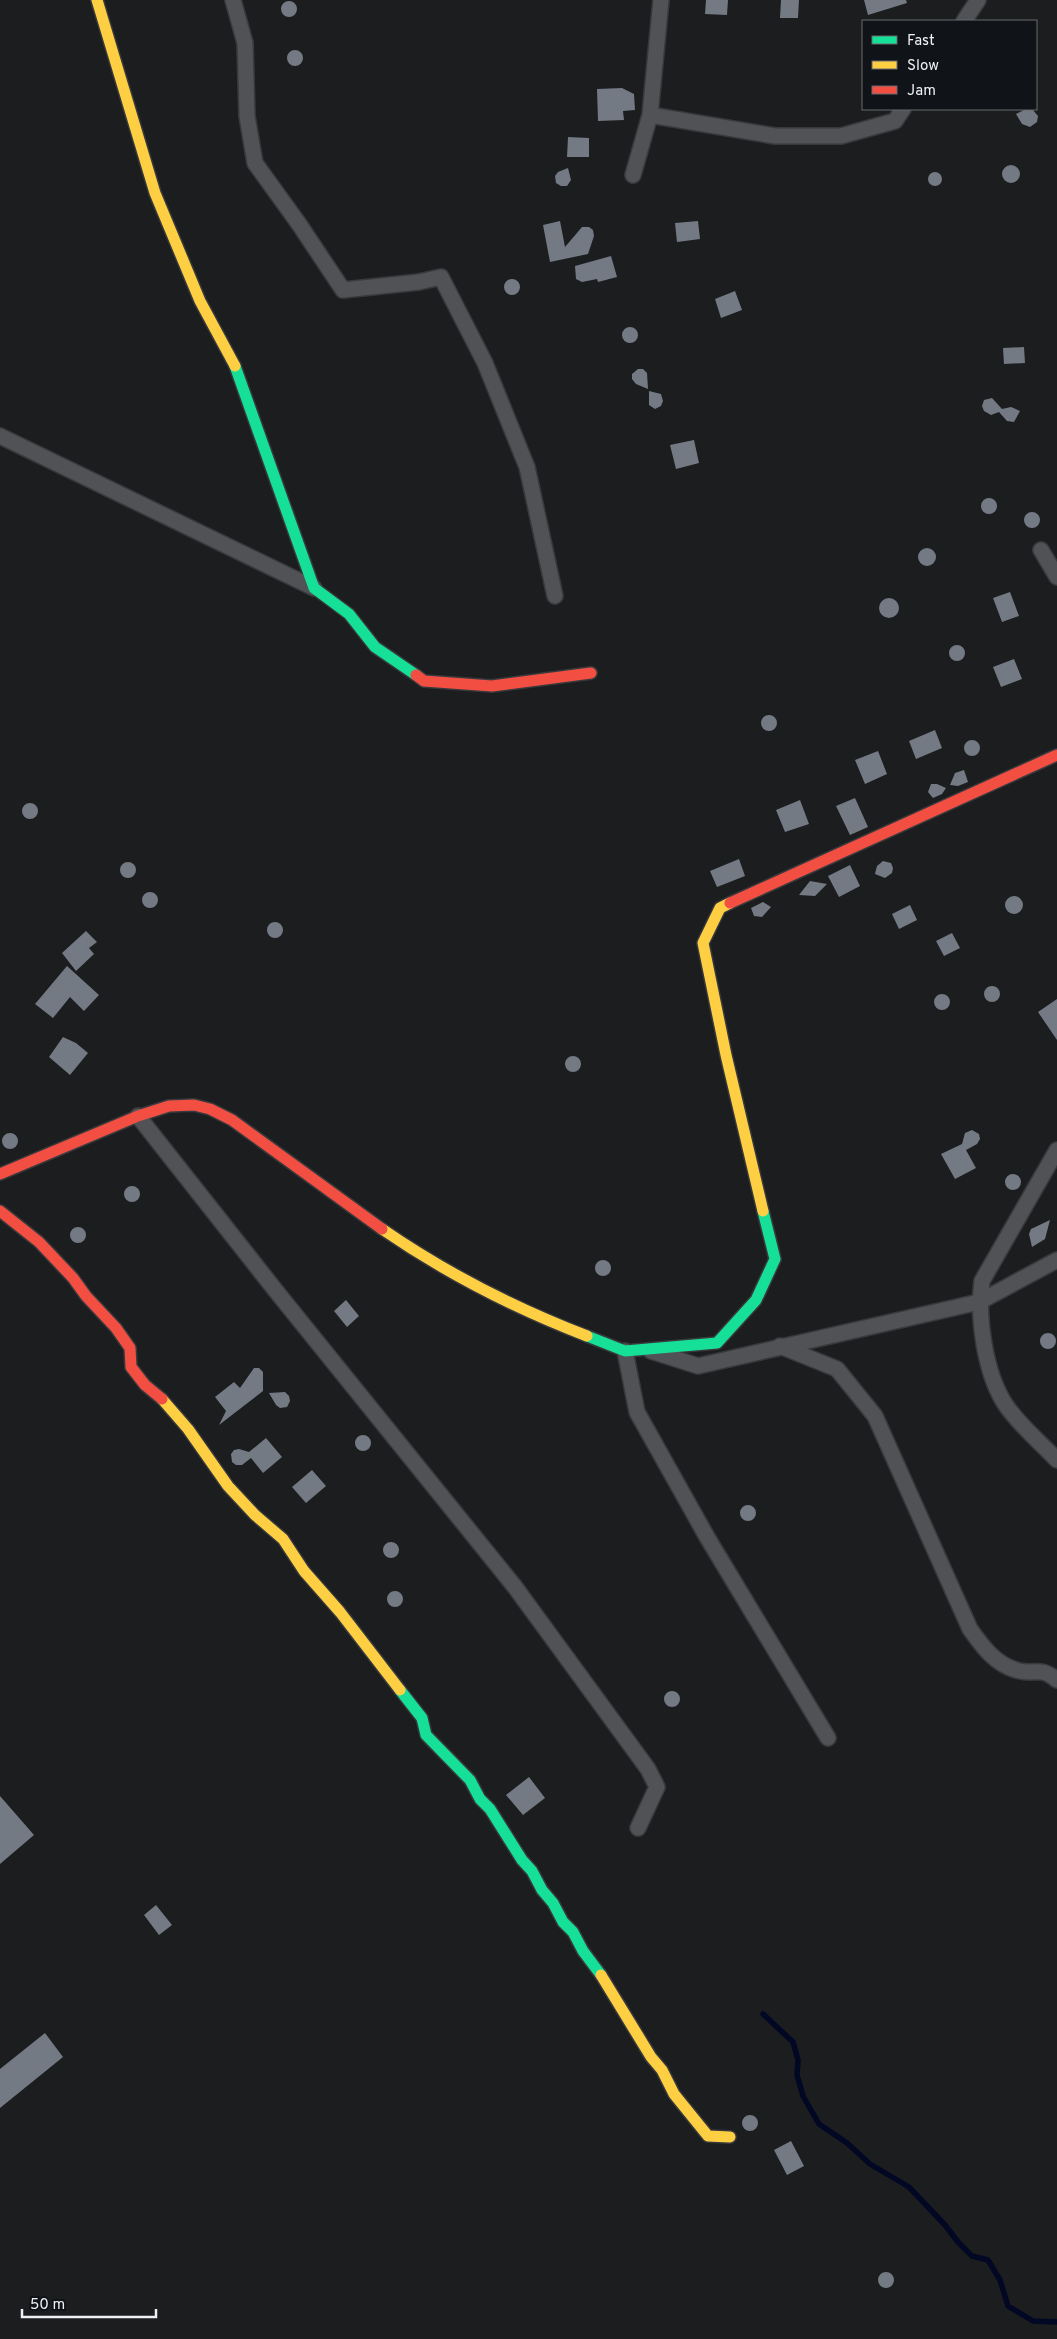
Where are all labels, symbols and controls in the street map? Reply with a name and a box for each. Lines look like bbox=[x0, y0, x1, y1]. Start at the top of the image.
legend bbox=[862, 20, 1037, 110]
text: Fast bbox=[907, 32, 935, 51]
text: Slow bbox=[907, 57, 939, 76]
text: Jam bbox=[907, 82, 936, 101]
scale bar bbox=[22, 2286, 156, 2318]
text: 50 m bbox=[30, 2296, 65, 2315]

